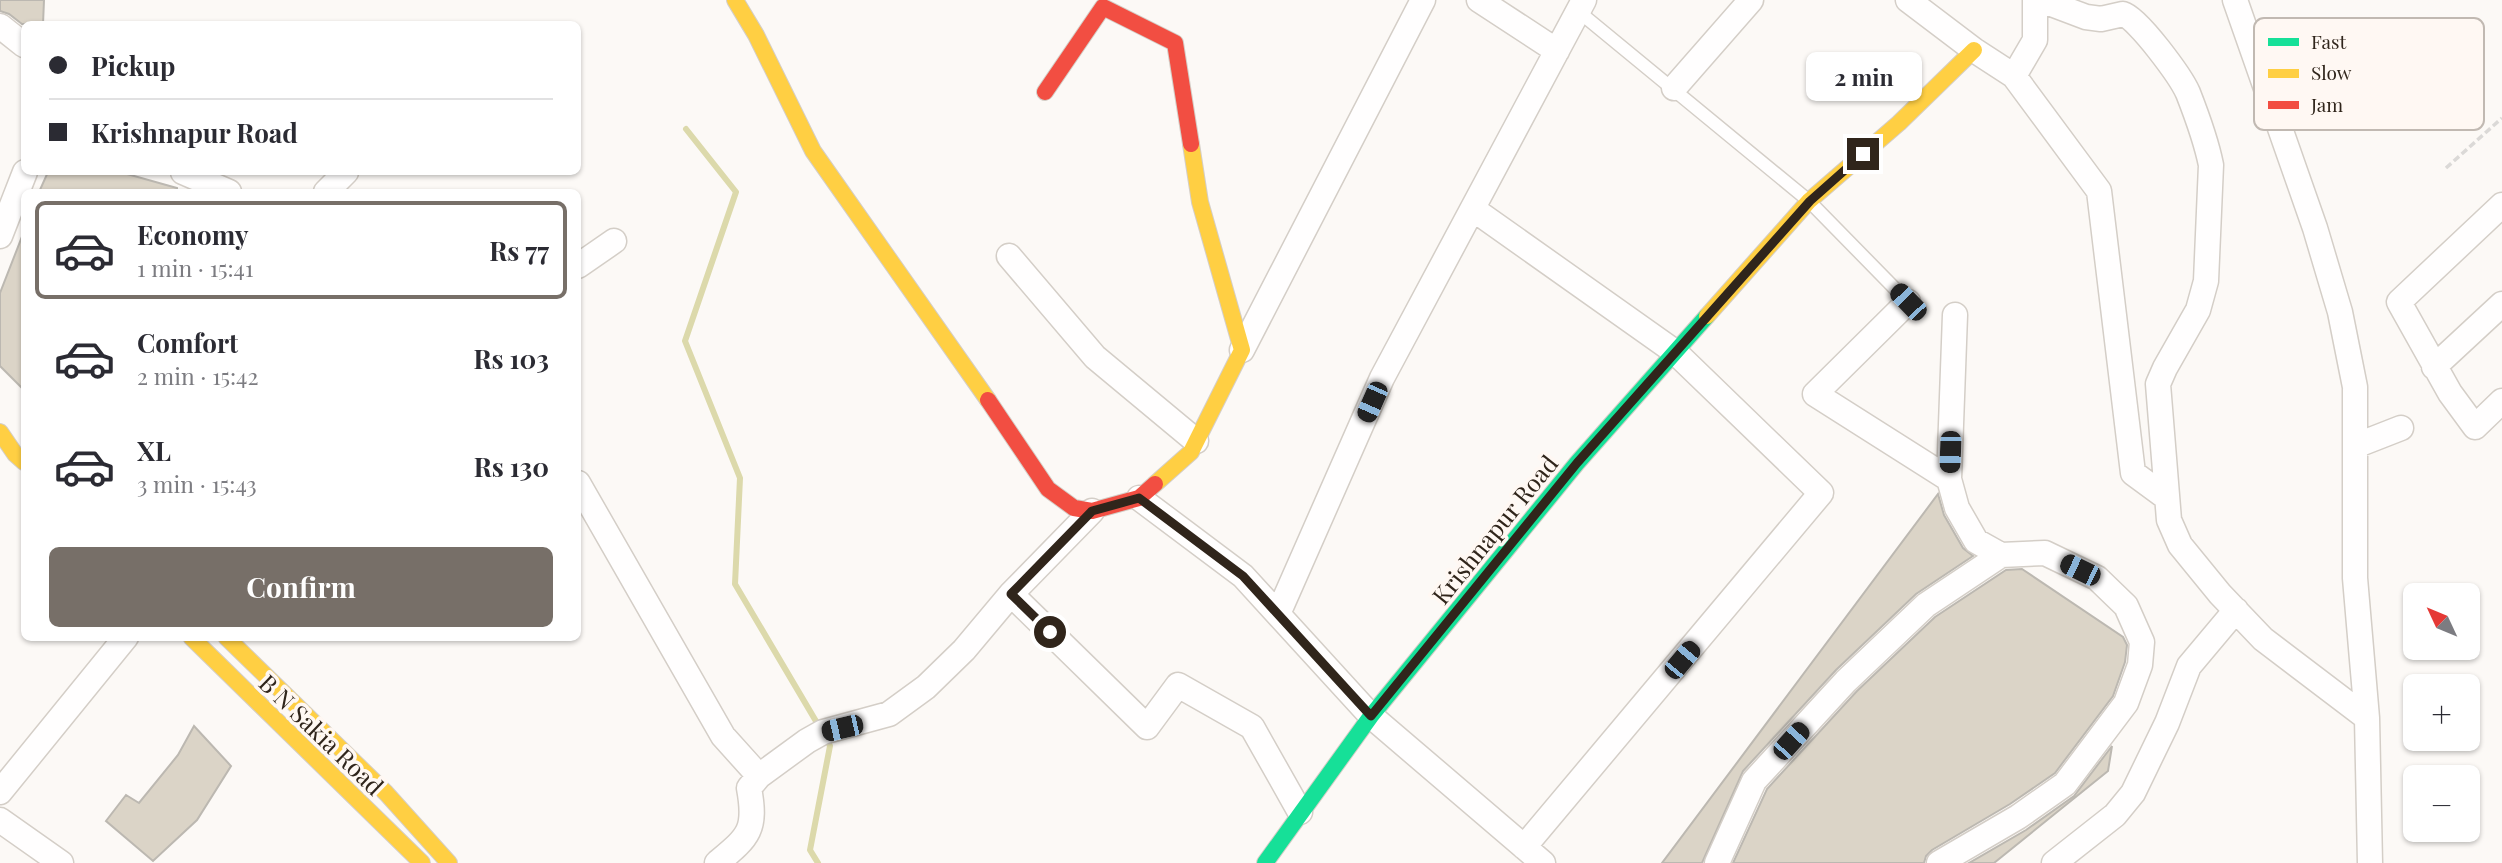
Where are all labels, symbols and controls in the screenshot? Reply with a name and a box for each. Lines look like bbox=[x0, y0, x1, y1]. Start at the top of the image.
legend bbox=[2254, 18, 2484, 130]
text: Fast bbox=[2311, 28, 2347, 54]
text: Pickup bbox=[91, 48, 175, 83]
callout: 2 min bbox=[1805, 52, 1921, 102]
text: Slow bbox=[2311, 59, 2352, 85]
text: 2 min bbox=[1834, 61, 1894, 92]
text: Jam bbox=[2310, 91, 2343, 117]
text: Krishnapur Road bbox=[91, 115, 298, 150]
route end bbox=[1847, 138, 1879, 170]
text: Economy bbox=[137, 217, 248, 252]
icon: car bbox=[53, 219, 116, 282]
text: Rs 77 bbox=[489, 233, 549, 268]
text: 1 min · 15:41 bbox=[137, 252, 253, 283]
car bbox=[1886, 280, 1931, 324]
text: Comfort bbox=[137, 325, 238, 360]
icon: car bbox=[53, 327, 116, 390]
text: Rs 103 bbox=[474, 341, 549, 376]
text: 2 min · 15:42 bbox=[137, 360, 258, 391]
car bbox=[1354, 379, 1391, 425]
car bbox=[1939, 431, 1962, 473]
text: XL bbox=[137, 433, 171, 468]
icon: car bbox=[53, 435, 116, 498]
street label: Krishnapur Road bbox=[1424, 448, 1564, 610]
text: Rs 130 bbox=[474, 449, 549, 484]
text: 3 min · 15:43 bbox=[137, 468, 257, 499]
button: Confirm bbox=[49, 547, 553, 627]
car bbox=[2057, 551, 2104, 589]
north arrow bbox=[2403, 583, 2480, 660]
map controls bbox=[2403, 583, 2480, 842]
route start bbox=[1034, 616, 1066, 648]
car bbox=[1661, 637, 1704, 683]
street label: B N Sakia Road bbox=[253, 666, 391, 802]
button: + bbox=[2403, 674, 2480, 751]
car bbox=[820, 713, 865, 743]
car bbox=[1770, 718, 1813, 764]
button: − bbox=[2403, 765, 2480, 842]

